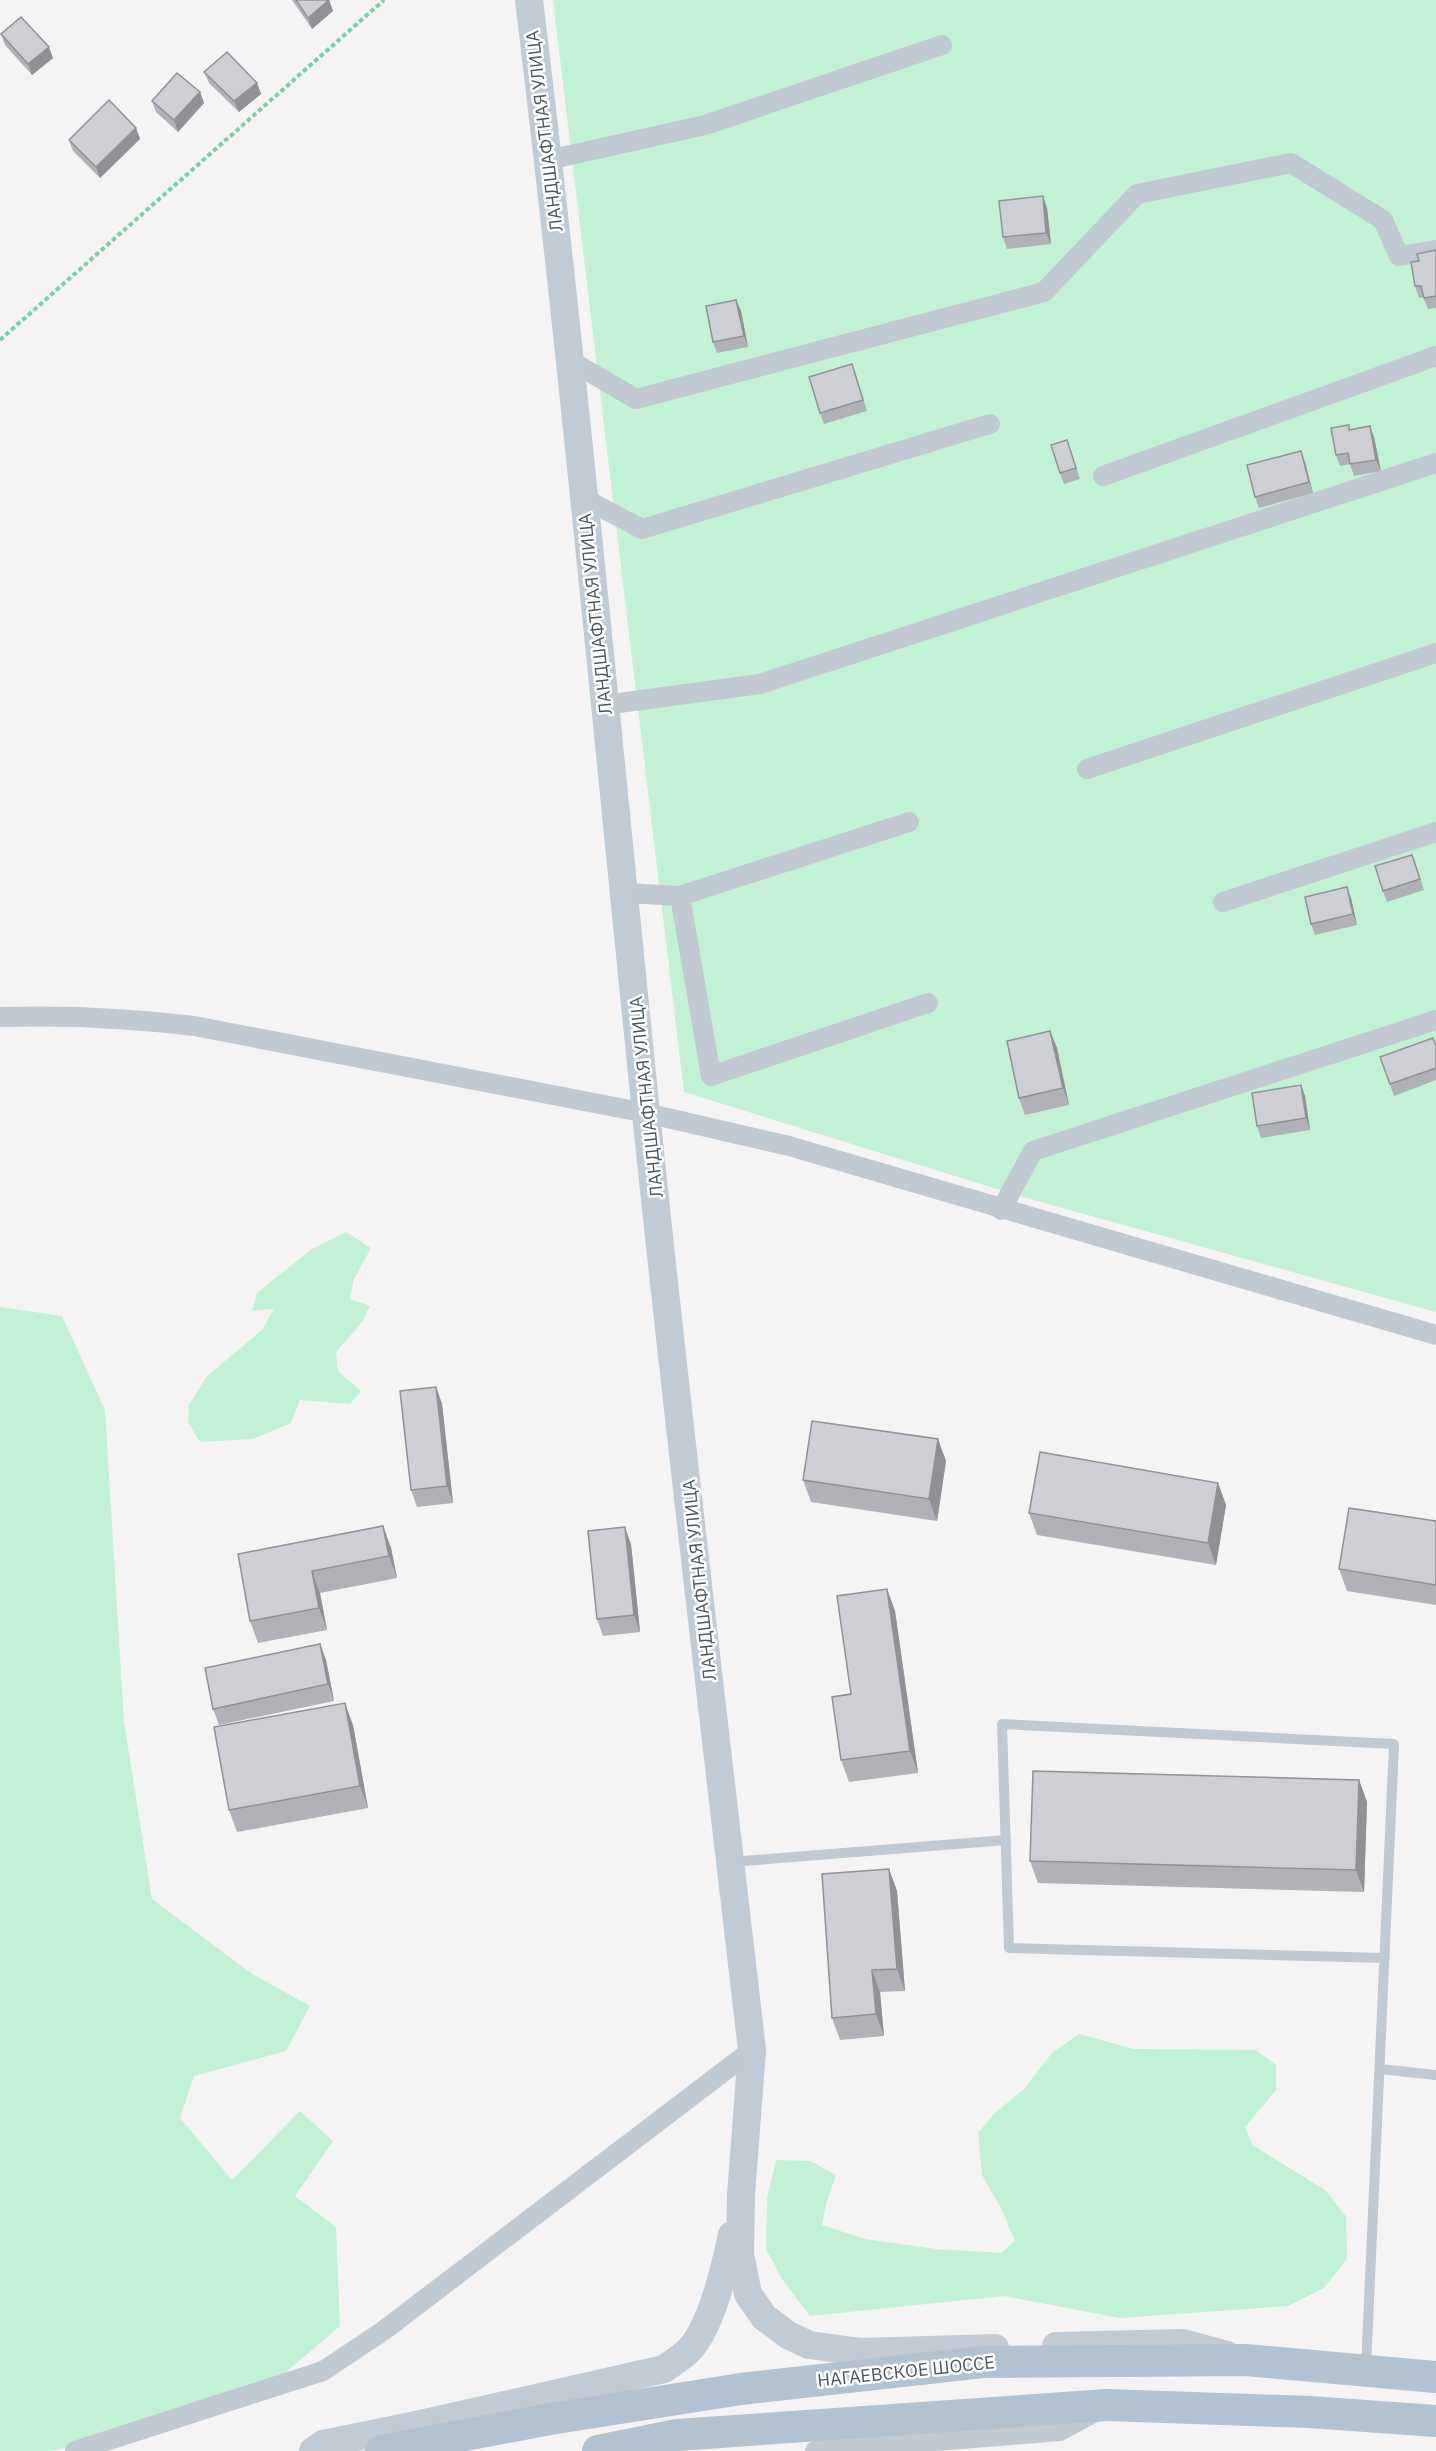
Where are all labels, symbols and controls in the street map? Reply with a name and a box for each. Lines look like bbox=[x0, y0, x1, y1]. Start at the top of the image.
street label: ЛАНДШАФТНАЯ УЛИЦА bbox=[520, 29, 568, 233]
street label: ЛАНДШАФТНАЯ УЛИЦА bbox=[573, 512, 617, 716]
street label: ЛАНДШАФТНАЯ УЛИЦА bbox=[624, 995, 668, 1199]
street label: ЛАНДШАФТНАЯ УЛИЦА bbox=[677, 1478, 721, 1682]
street label: НАГАЕВСКОЕ ШОССЕ bbox=[816, 2350, 996, 2392]

